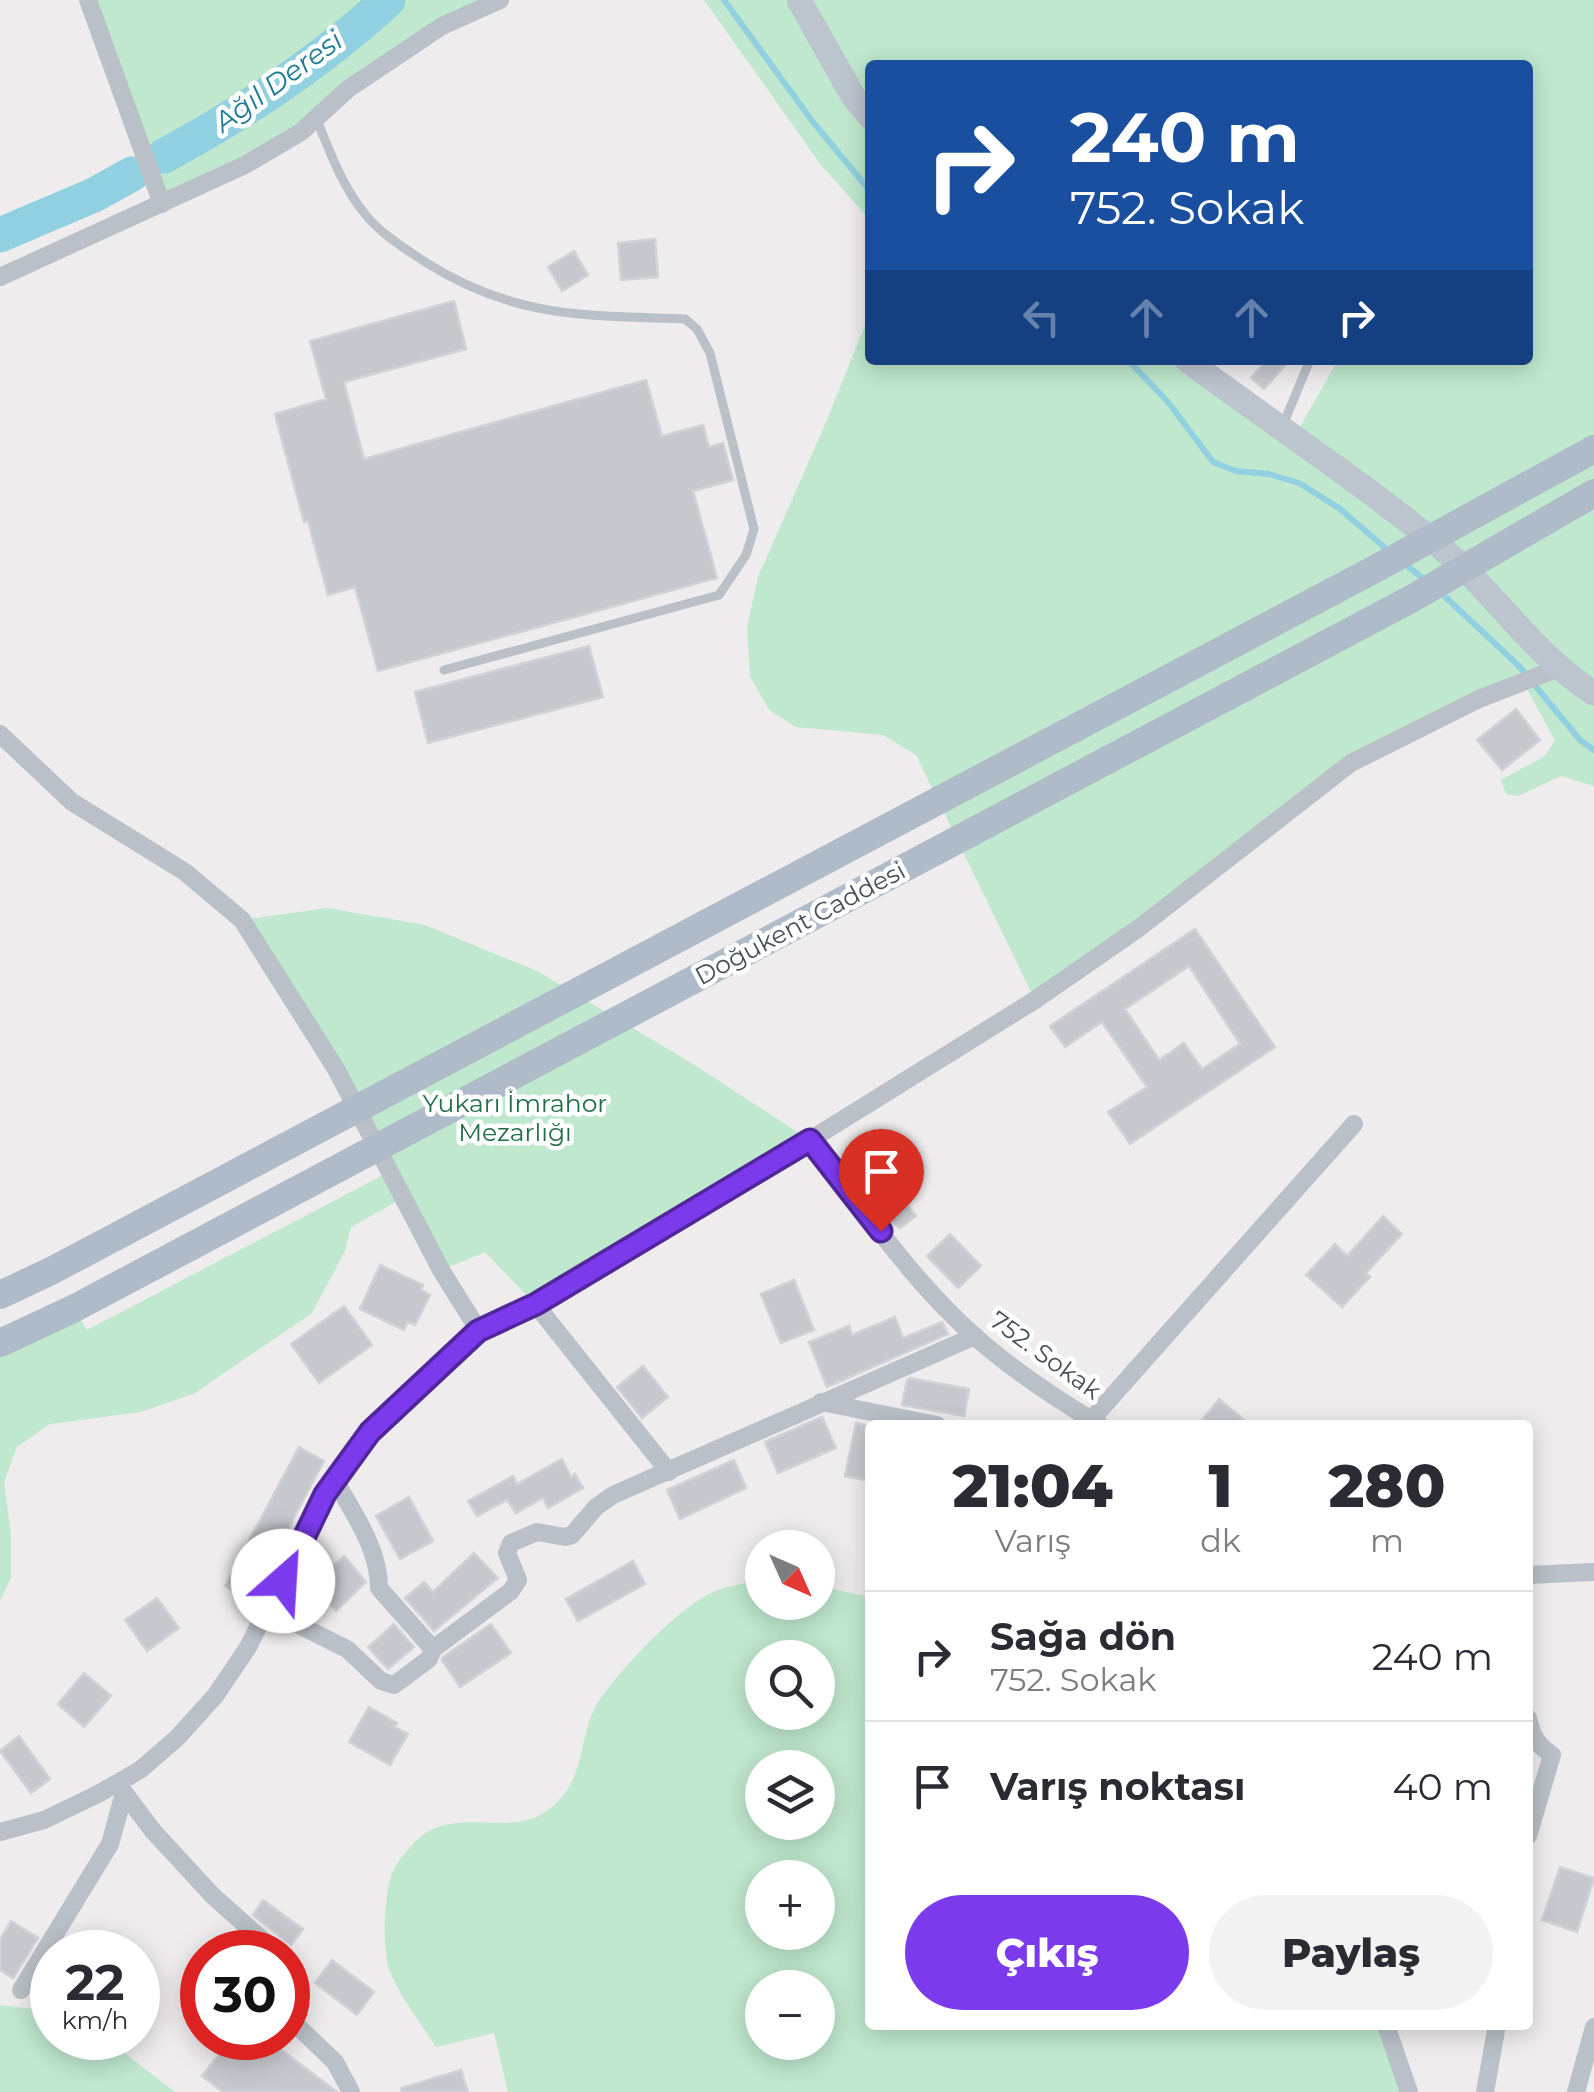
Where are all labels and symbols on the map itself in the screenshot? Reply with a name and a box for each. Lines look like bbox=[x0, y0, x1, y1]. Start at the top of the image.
water label: Ağıl Deresi bbox=[205, 23, 349, 140]
street label: Doğukent Caddesi bbox=[690, 855, 910, 991]
park label: Yukarı İmrahor Mezarlığı bbox=[423, 1088, 607, 1147]
pin bbox=[839, 1129, 924, 1232]
street label: 752. Sokak bbox=[985, 1305, 1107, 1405]
position arrow bbox=[231, 1529, 335, 1633]
north arrow bbox=[745, 1530, 835, 1620]
speed limit sign: 30 bbox=[180, 1930, 310, 2060]

